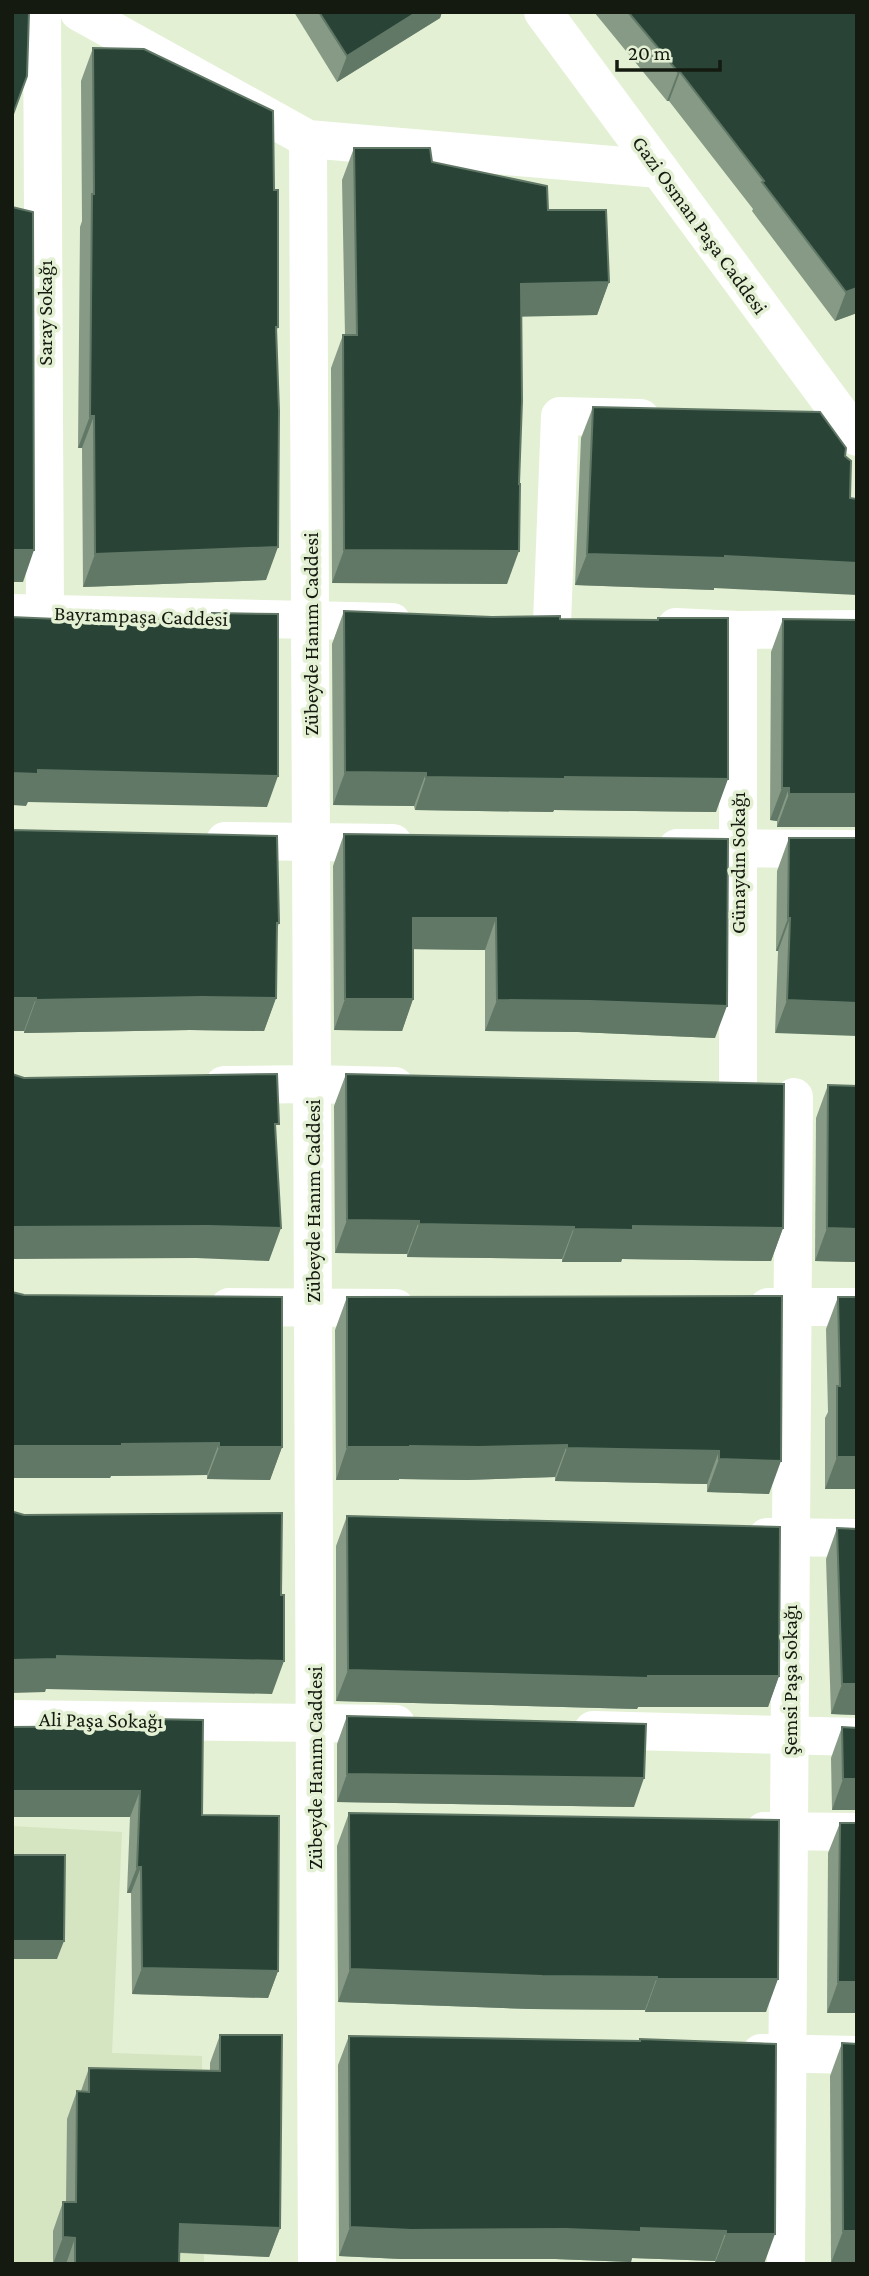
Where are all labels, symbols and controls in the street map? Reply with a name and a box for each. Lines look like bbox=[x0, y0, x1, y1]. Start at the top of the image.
scale bar bbox=[617, 28, 720, 72]
text: 20 m bbox=[628, 41, 671, 65]
street label: Gazi Osman Paşa Caddesi bbox=[627, 131, 773, 319]
street label: Saray Sokağı bbox=[33, 260, 57, 366]
street label: Zübeyde Hanım Caddesi bbox=[299, 532, 323, 736]
street label: Bayrampaşa Caddesi bbox=[54, 601, 229, 631]
street label: Günaydın Sokağı bbox=[726, 791, 750, 934]
street label: Zübeyde Hanım Caddesi bbox=[301, 1099, 325, 1303]
street label: Şemsi Paşa Sokağı bbox=[778, 1604, 802, 1756]
street label: Zübeyde Hanım Caddesi bbox=[303, 1666, 327, 1870]
street label: Ali Paşa Sokağı bbox=[39, 1707, 164, 1733]

